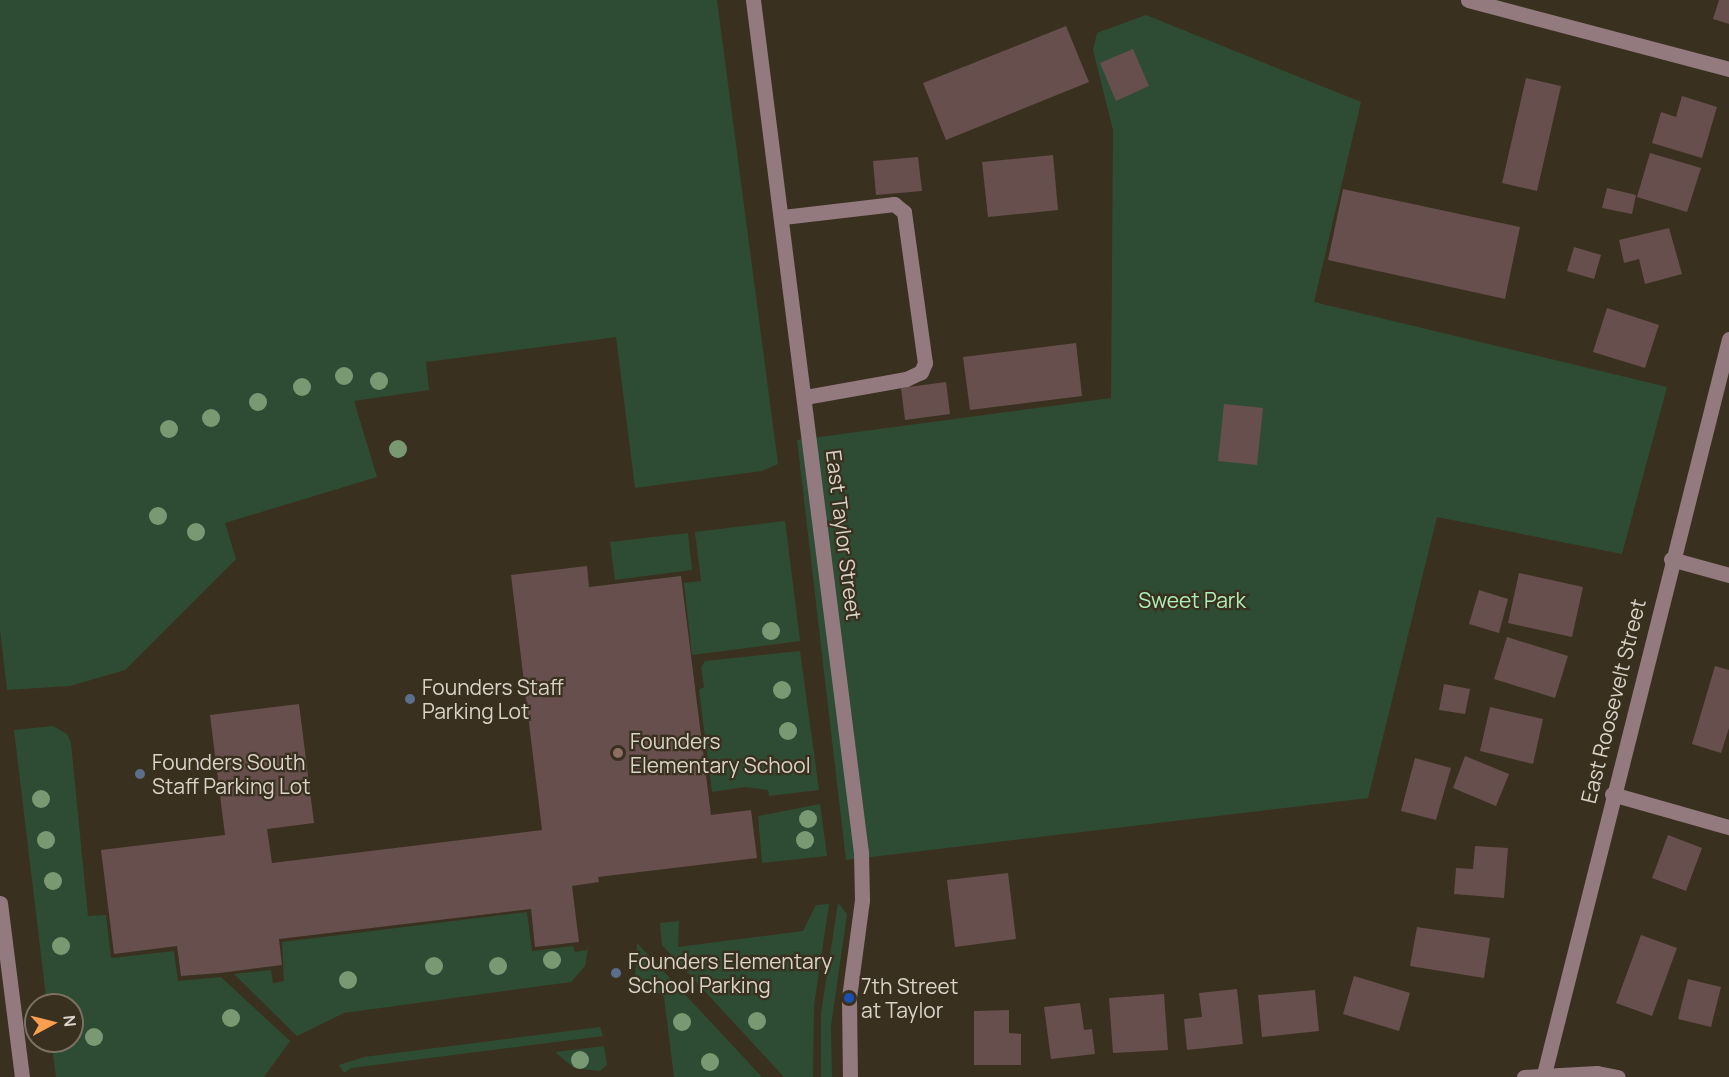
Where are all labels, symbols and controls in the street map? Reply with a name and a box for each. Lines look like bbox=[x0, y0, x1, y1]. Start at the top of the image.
street label: East Taylor Street bbox=[821, 448, 867, 622]
park label: Sweet Park bbox=[1138, 587, 1246, 613]
street label: East Roosevelt Street bbox=[1575, 596, 1651, 806]
place label: Founders Staff Parking Lot bbox=[422, 674, 564, 724]
marker: Founders Staff Parking Lot bbox=[403, 692, 417, 706]
place label: Founders Elementary School bbox=[630, 728, 811, 778]
marker: Founders Elementary School bbox=[611, 746, 625, 760]
place label: Founders South Staff Parking Lot bbox=[152, 749, 311, 799]
marker: Founders South Staff Parking Lot bbox=[133, 767, 147, 781]
place label: Founders Elementary School Parking bbox=[628, 948, 832, 998]
marker: Founders Elementary School Parking bbox=[609, 966, 623, 980]
place label: 7th Street at Taylor bbox=[861, 973, 958, 1023]
marker: 7th Street at Taylor bbox=[842, 991, 856, 1005]
north arrow bbox=[24, 993, 84, 1053]
text: N bbox=[58, 1014, 81, 1028]

